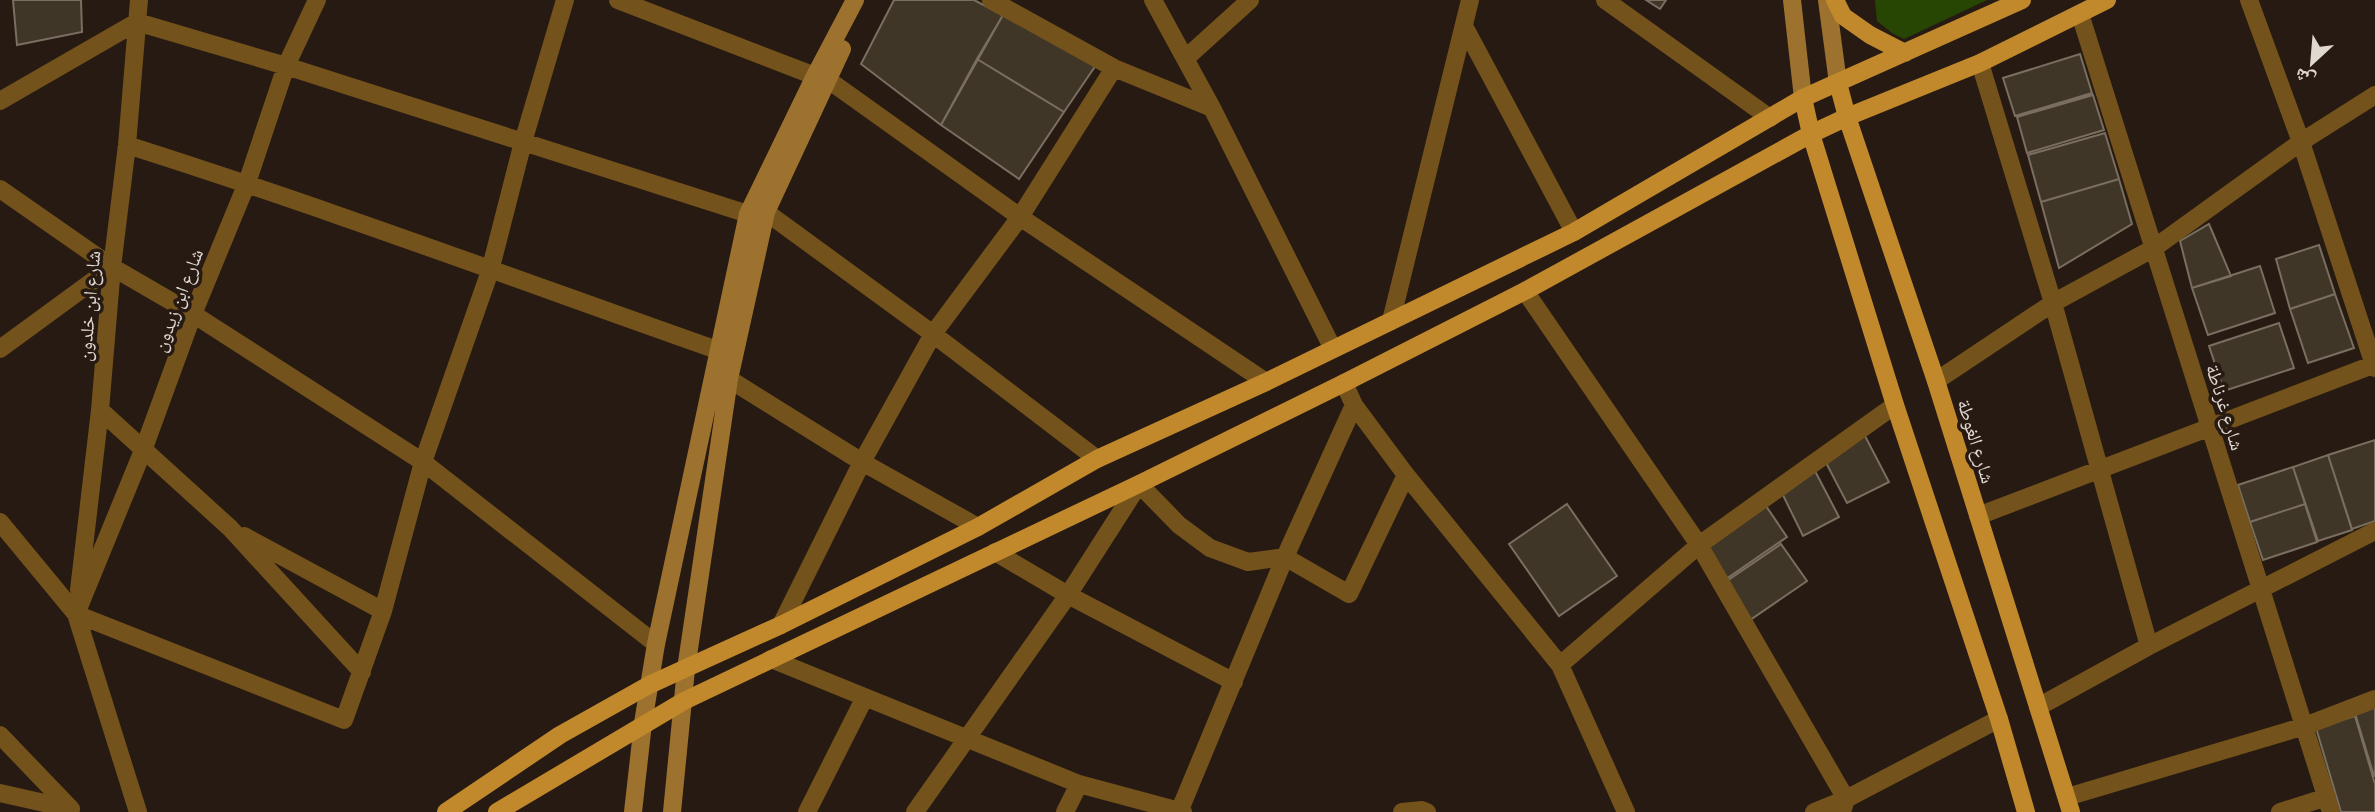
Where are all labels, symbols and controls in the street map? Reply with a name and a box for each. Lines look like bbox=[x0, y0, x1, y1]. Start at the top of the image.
north arrow bbox=[2277, 28, 2347, 98]
text: ش bbox=[2289, 61, 2320, 96]
street label: شارع ابن زيدون bbox=[144, 244, 210, 356]
street label: شارع ابن خلدون bbox=[69, 249, 107, 363]
street label: شارع غرناطة bbox=[2199, 360, 2253, 454]
street label: شارع الغوطة bbox=[1950, 395, 2004, 487]

